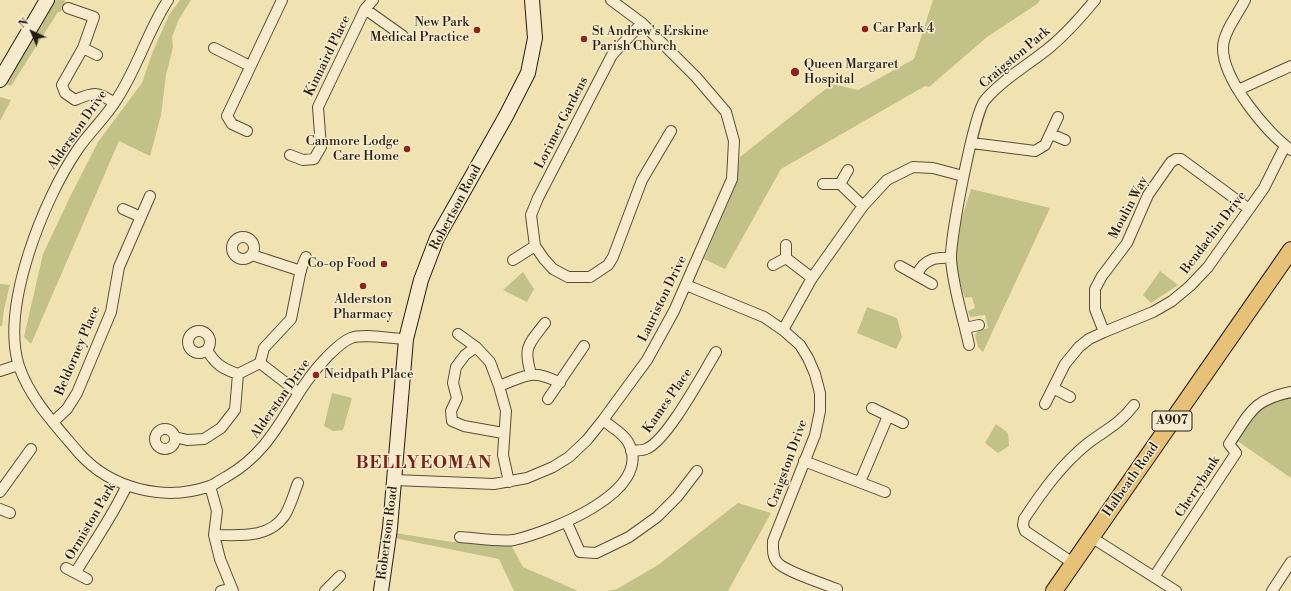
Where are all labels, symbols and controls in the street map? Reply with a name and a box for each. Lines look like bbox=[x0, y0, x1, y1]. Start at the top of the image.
north arrow bbox=[12, 12, 52, 52]
street label: Kinnaird Place bbox=[302, 13, 354, 99]
text: N bbox=[16, 15, 32, 31]
place label: New Park Medical Practice bbox=[370, 15, 469, 46]
place label: Car Park 4 bbox=[873, 21, 934, 37]
place label: St Andrew's Erskine Parish Church bbox=[592, 24, 709, 55]
marker: Car Park 4 bbox=[860, 24, 870, 34]
street label: Craigston Park bbox=[977, 24, 1053, 92]
marker: New Park Medical Practice bbox=[472, 25, 482, 35]
marker: St Andrew's Erskine Parish Church bbox=[579, 34, 589, 44]
place label: Queen Margaret Hospital bbox=[804, 57, 899, 88]
marker: Queen Margaret Hospital bbox=[789, 66, 801, 78]
street label: Lorimer Gardens bbox=[532, 74, 592, 172]
street label: Alderston Drive bbox=[45, 87, 111, 173]
place label: Canmore Lodge Care Home bbox=[306, 134, 399, 165]
marker: Canmore Lodge Care Home bbox=[402, 144, 412, 154]
street label: Robertson Road bbox=[427, 163, 485, 253]
street label: Moulin Way bbox=[1106, 174, 1152, 242]
street label: Bendachin Drive bbox=[1178, 189, 1250, 277]
street label: Lauriston Drive bbox=[635, 253, 691, 345]
place label: Co-op Food bbox=[308, 256, 376, 272]
marker: Co-op Food bbox=[379, 259, 389, 269]
marker: Alderston Pharmacy bbox=[358, 281, 368, 291]
place label: Alderston Pharmacy bbox=[333, 292, 393, 323]
street label: Beldorney Place bbox=[52, 304, 104, 398]
street label: Alderston Drive bbox=[248, 356, 314, 442]
street label: Kames Place bbox=[640, 366, 696, 436]
place label: Neidpath Place bbox=[324, 367, 413, 383]
marker: Neidpath Place bbox=[311, 370, 321, 380]
road number: A907 bbox=[1152, 411, 1192, 431]
street label: Craigston Drive bbox=[765, 418, 811, 510]
street label: Halbeath Road bbox=[1100, 440, 1162, 520]
street label: Cherrybank bbox=[1172, 453, 1224, 521]
district label: BELLYEOMAN bbox=[356, 454, 492, 474]
street label: Ormiston Park bbox=[63, 481, 119, 563]
street label: Robertson Road bbox=[375, 485, 401, 581]

